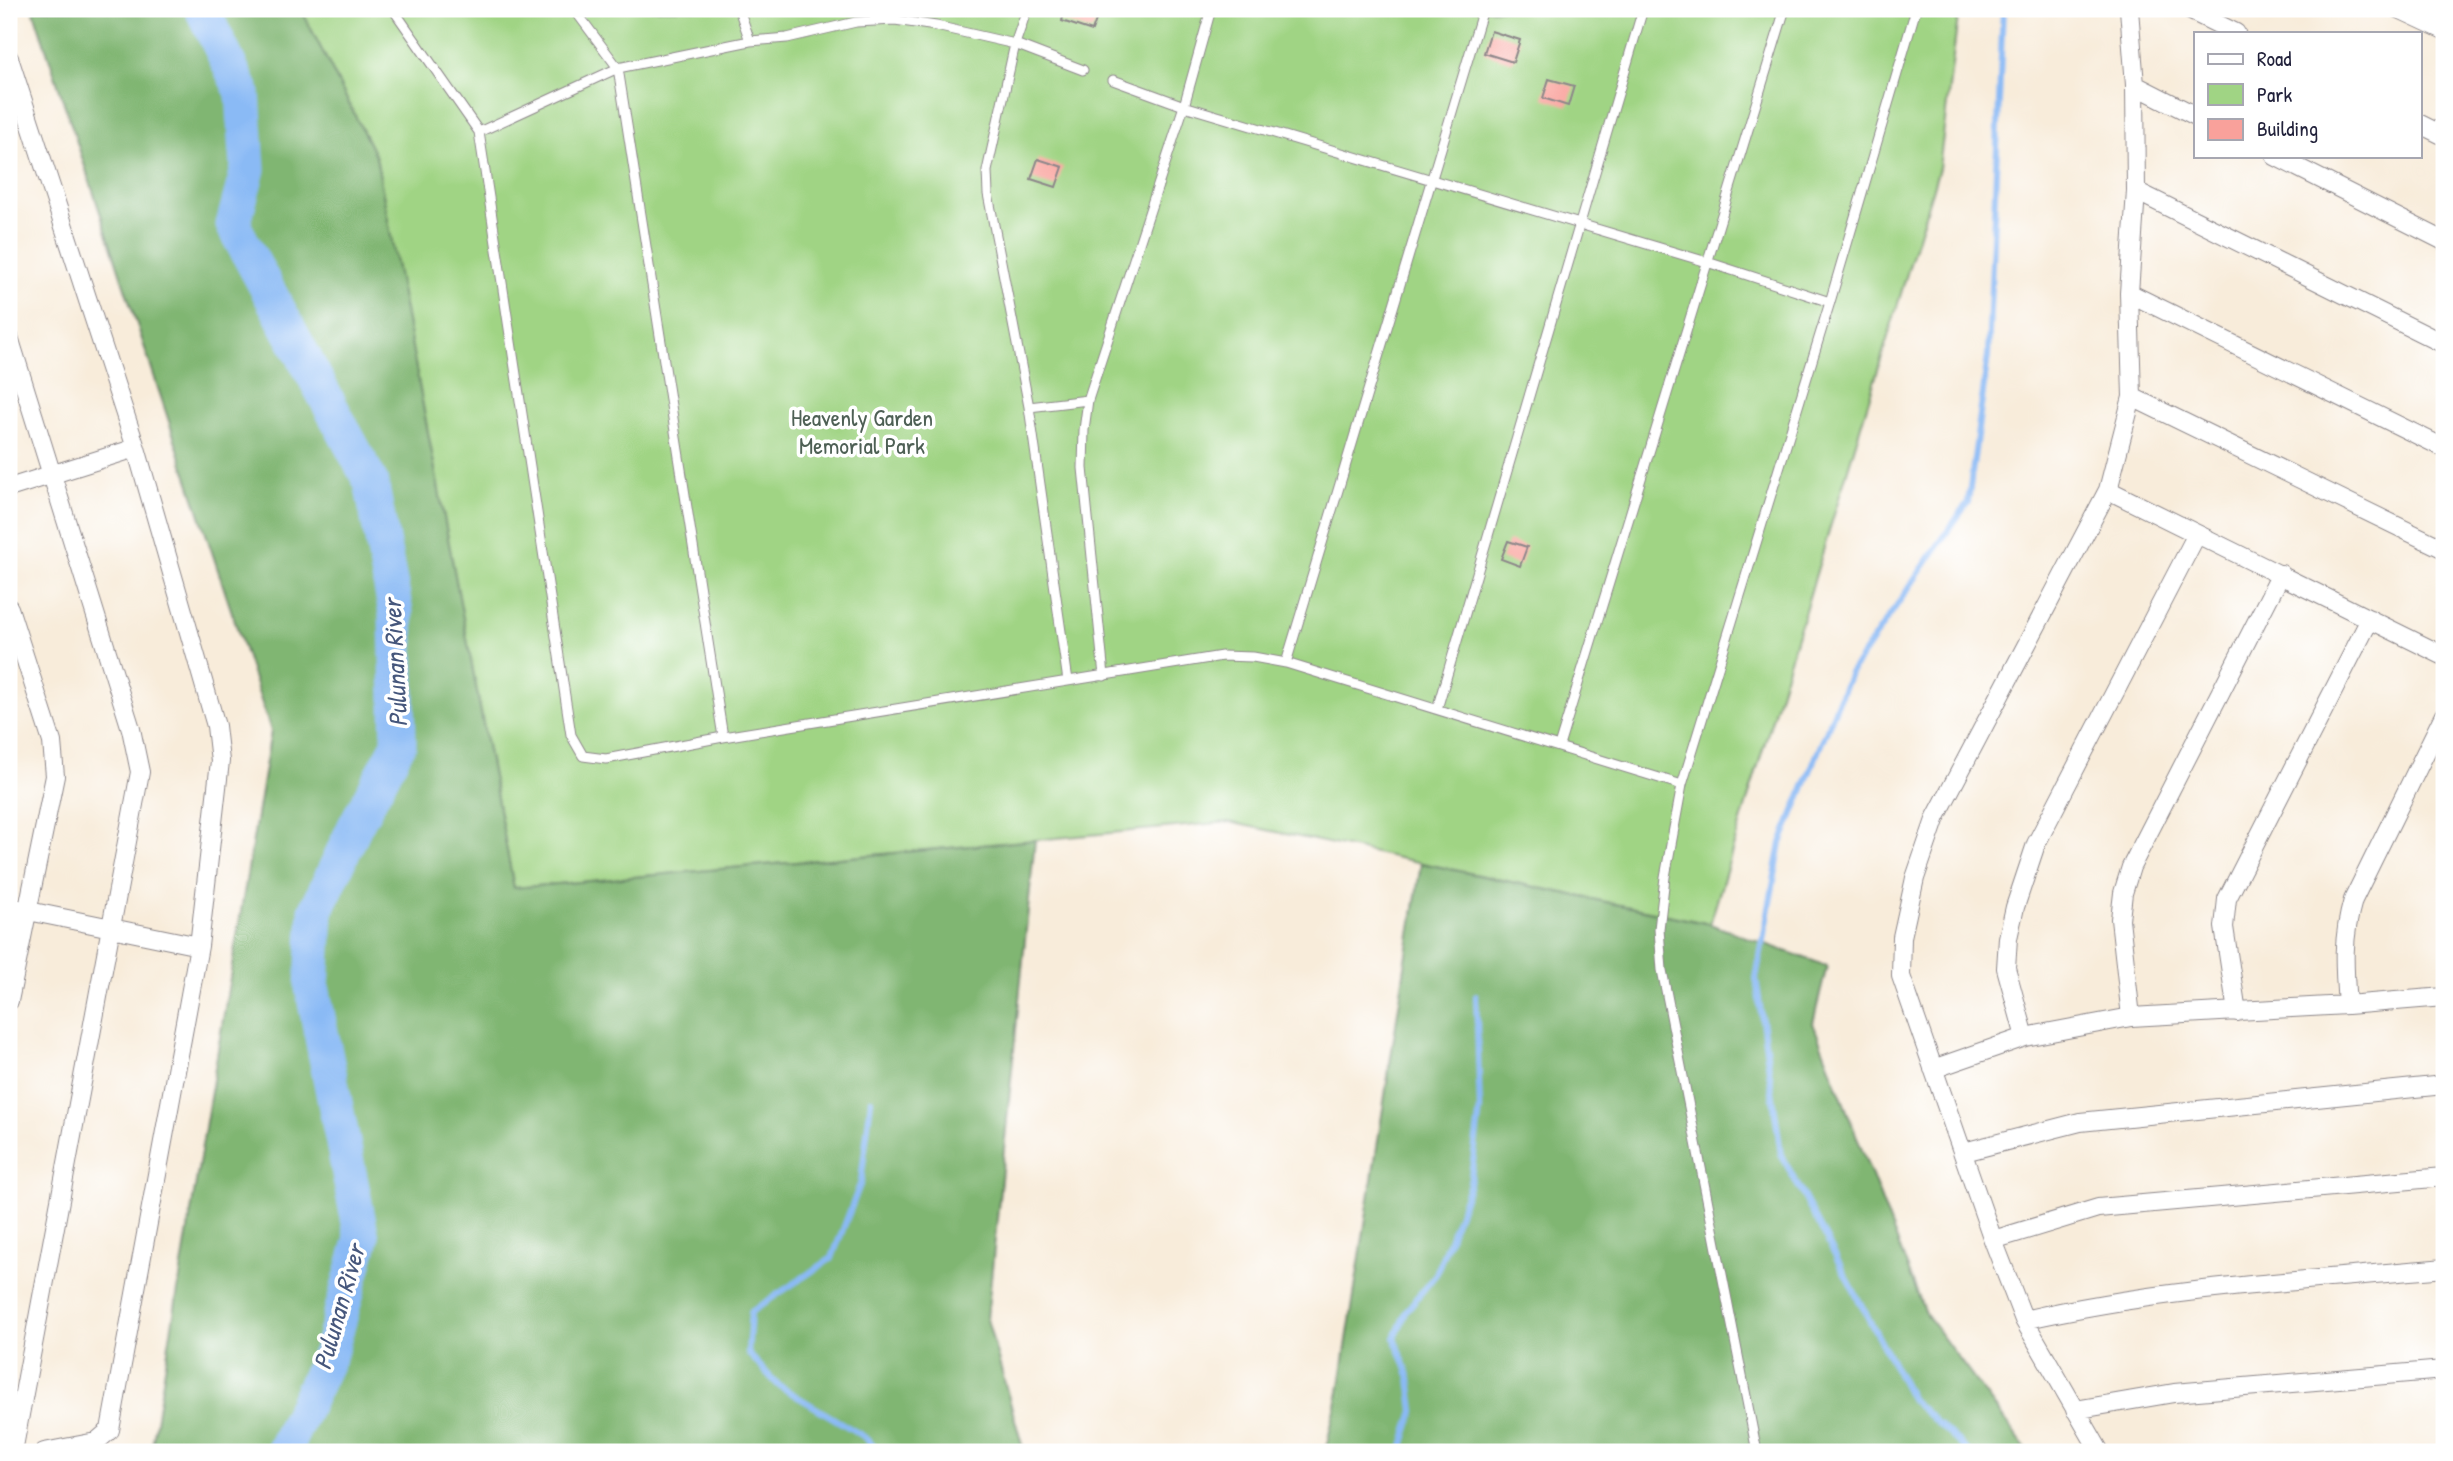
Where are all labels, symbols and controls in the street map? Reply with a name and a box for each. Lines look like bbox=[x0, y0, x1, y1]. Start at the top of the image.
legend bbox=[2194, 32, 2422, 158]
text: Road bbox=[2257, 44, 2291, 73]
text: Park bbox=[2257, 80, 2292, 109]
text: Building bbox=[2257, 114, 2318, 143]
park label: Heavenly Garden Memorial Park bbox=[791, 401, 933, 461]
water label: Pulunan River bbox=[374, 595, 415, 728]
water label: Pulunan River bbox=[304, 1238, 374, 1373]

